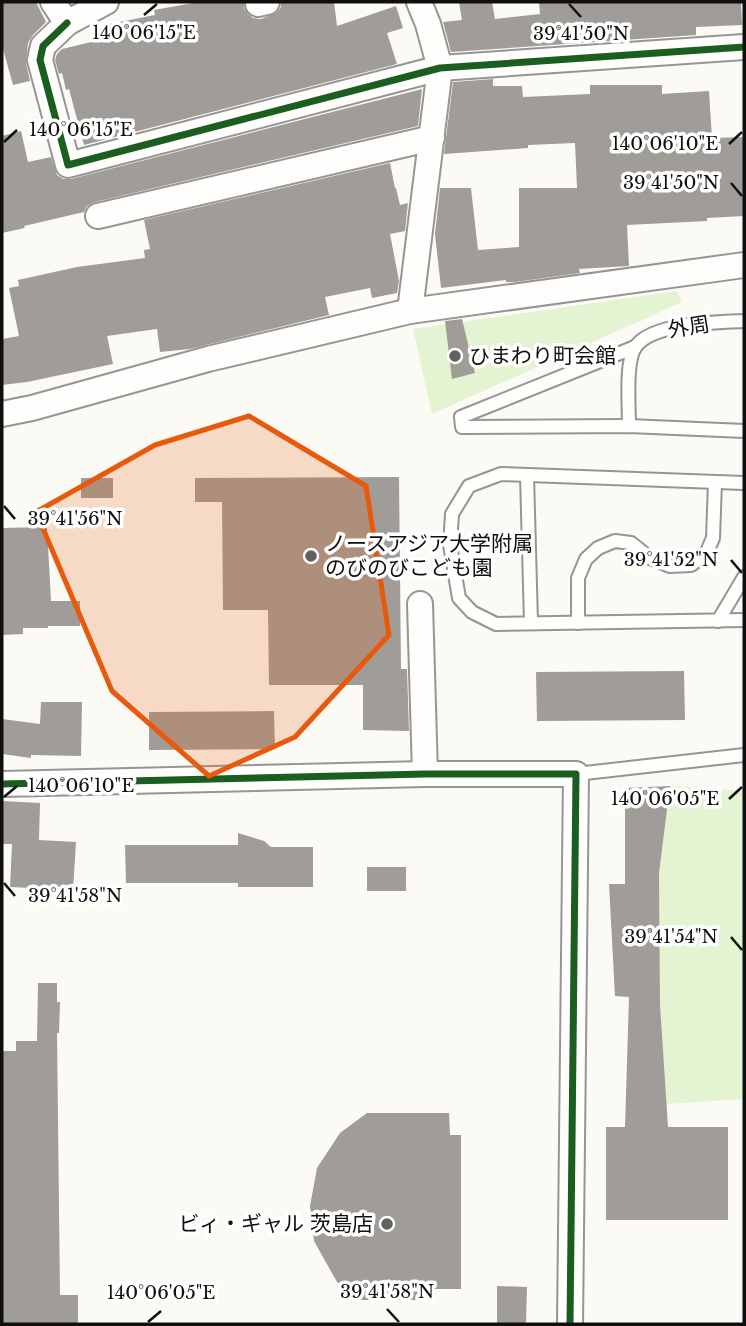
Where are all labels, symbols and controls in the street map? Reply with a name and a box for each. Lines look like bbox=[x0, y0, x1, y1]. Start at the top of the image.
text: 140°06'15"E bbox=[92, 22, 196, 44]
text: 39°41'50"N bbox=[533, 23, 629, 45]
text: 140°06'15"E bbox=[29, 119, 133, 141]
text: 140°06'10"E bbox=[612, 133, 718, 155]
text: 39°41'50"N bbox=[623, 172, 719, 194]
street label: 外周 bbox=[666, 311, 712, 343]
place label: ひまわり町会館 bbox=[469, 343, 616, 369]
marker: ひまわり町会館 bbox=[447, 348, 463, 364]
text: 39°41'56"N bbox=[28, 508, 122, 530]
place label: ノースアジア大学附属 のびのびこども園 bbox=[325, 531, 533, 581]
marker: ノースアジア大学附属 のびのびこども園 bbox=[303, 548, 319, 564]
text: 39°41'52"N bbox=[624, 549, 718, 571]
text: 140°06'10"E bbox=[28, 775, 134, 797]
text: 140°06'05"E bbox=[611, 788, 719, 810]
text: 39°41'58"N bbox=[28, 885, 122, 907]
text: 39°41'54"N bbox=[624, 926, 718, 948]
place label: ビィ・ギャル 茨島店 bbox=[178, 1211, 373, 1237]
marker: ビィ・ギャル 茨島店 bbox=[379, 1216, 395, 1232]
text: 39°41'58"N bbox=[340, 1281, 434, 1303]
text: 140°06'05"E bbox=[107, 1282, 215, 1304]

